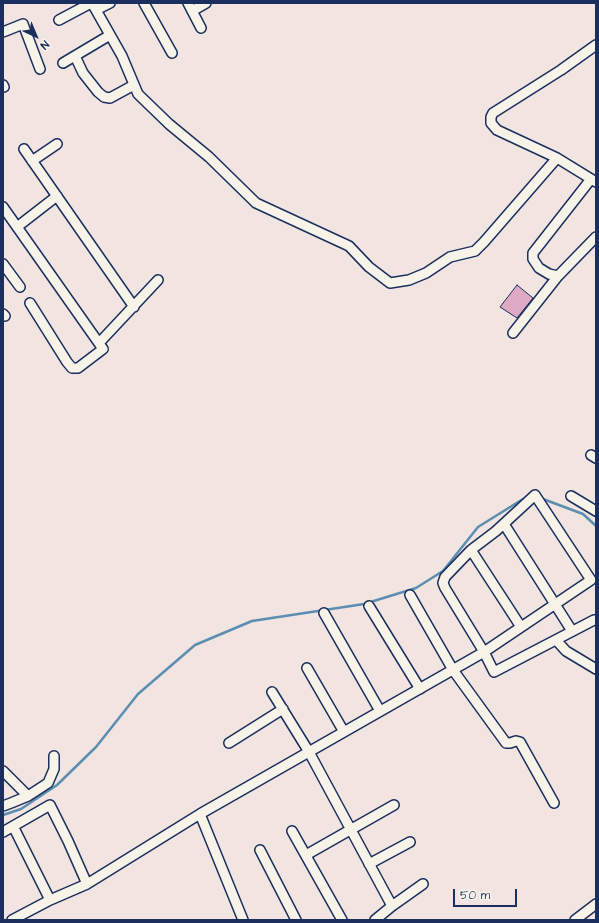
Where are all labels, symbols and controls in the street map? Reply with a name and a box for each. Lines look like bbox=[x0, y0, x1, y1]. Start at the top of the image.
north arrow bbox=[16, 16, 56, 56]
text: N bbox=[37, 37, 52, 53]
scale bar bbox=[455, 881, 519, 907]
text: 50 m bbox=[460, 887, 490, 904]

